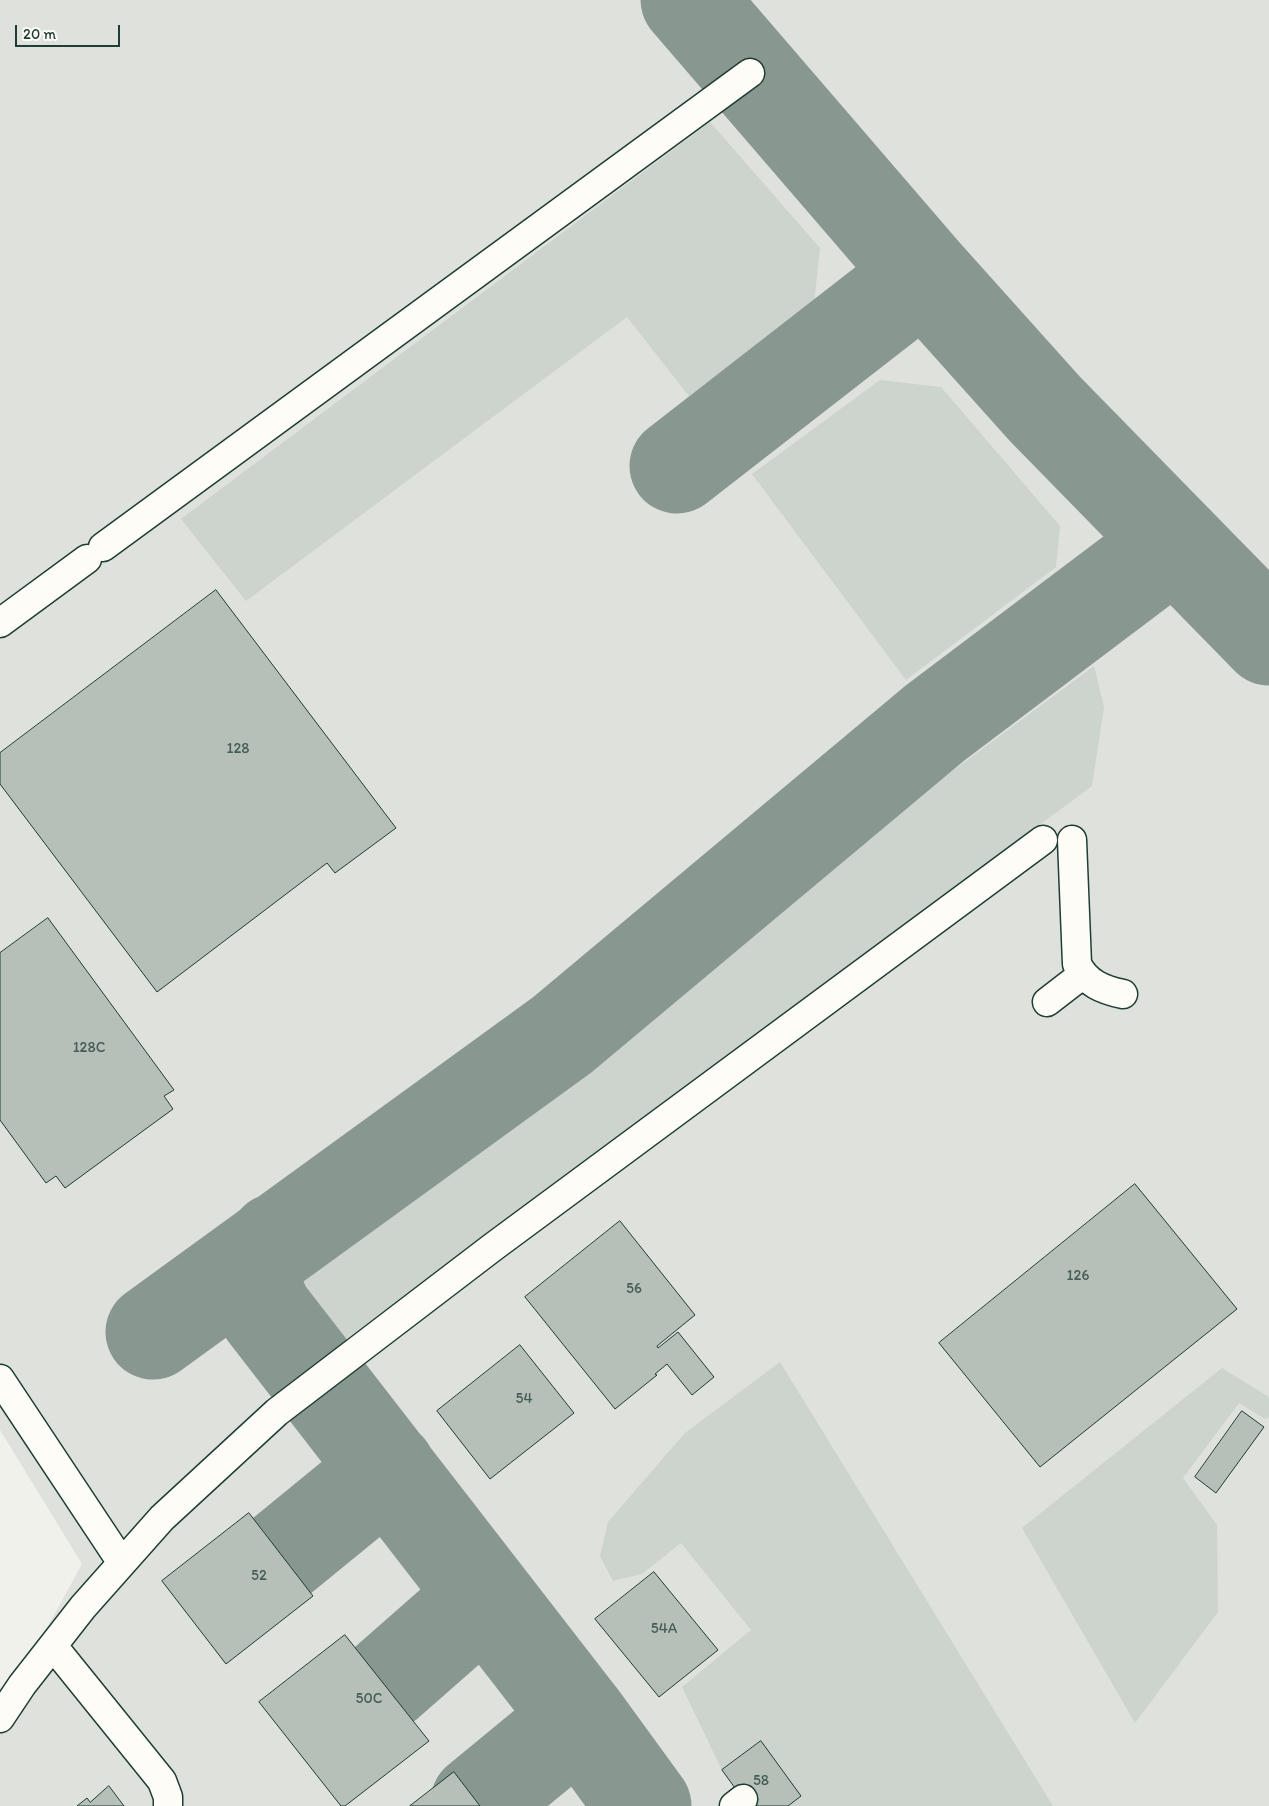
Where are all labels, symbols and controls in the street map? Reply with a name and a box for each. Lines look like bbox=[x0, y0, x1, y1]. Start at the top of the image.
scale bar bbox=[18, 15, 122, 47]
text: 20 m bbox=[23, 25, 56, 43]
house number: 128 bbox=[226, 740, 250, 758]
house number: 128C bbox=[73, 1039, 105, 1057]
house number: 126 bbox=[1067, 1267, 1089, 1285]
house number: 56 bbox=[626, 1280, 642, 1298]
house number: 54 bbox=[516, 1390, 532, 1408]
house number: 52 bbox=[251, 1567, 267, 1585]
house number: 54A bbox=[651, 1620, 677, 1638]
house number: 50C bbox=[356, 1690, 382, 1708]
house number: 58 bbox=[753, 1772, 769, 1790]

